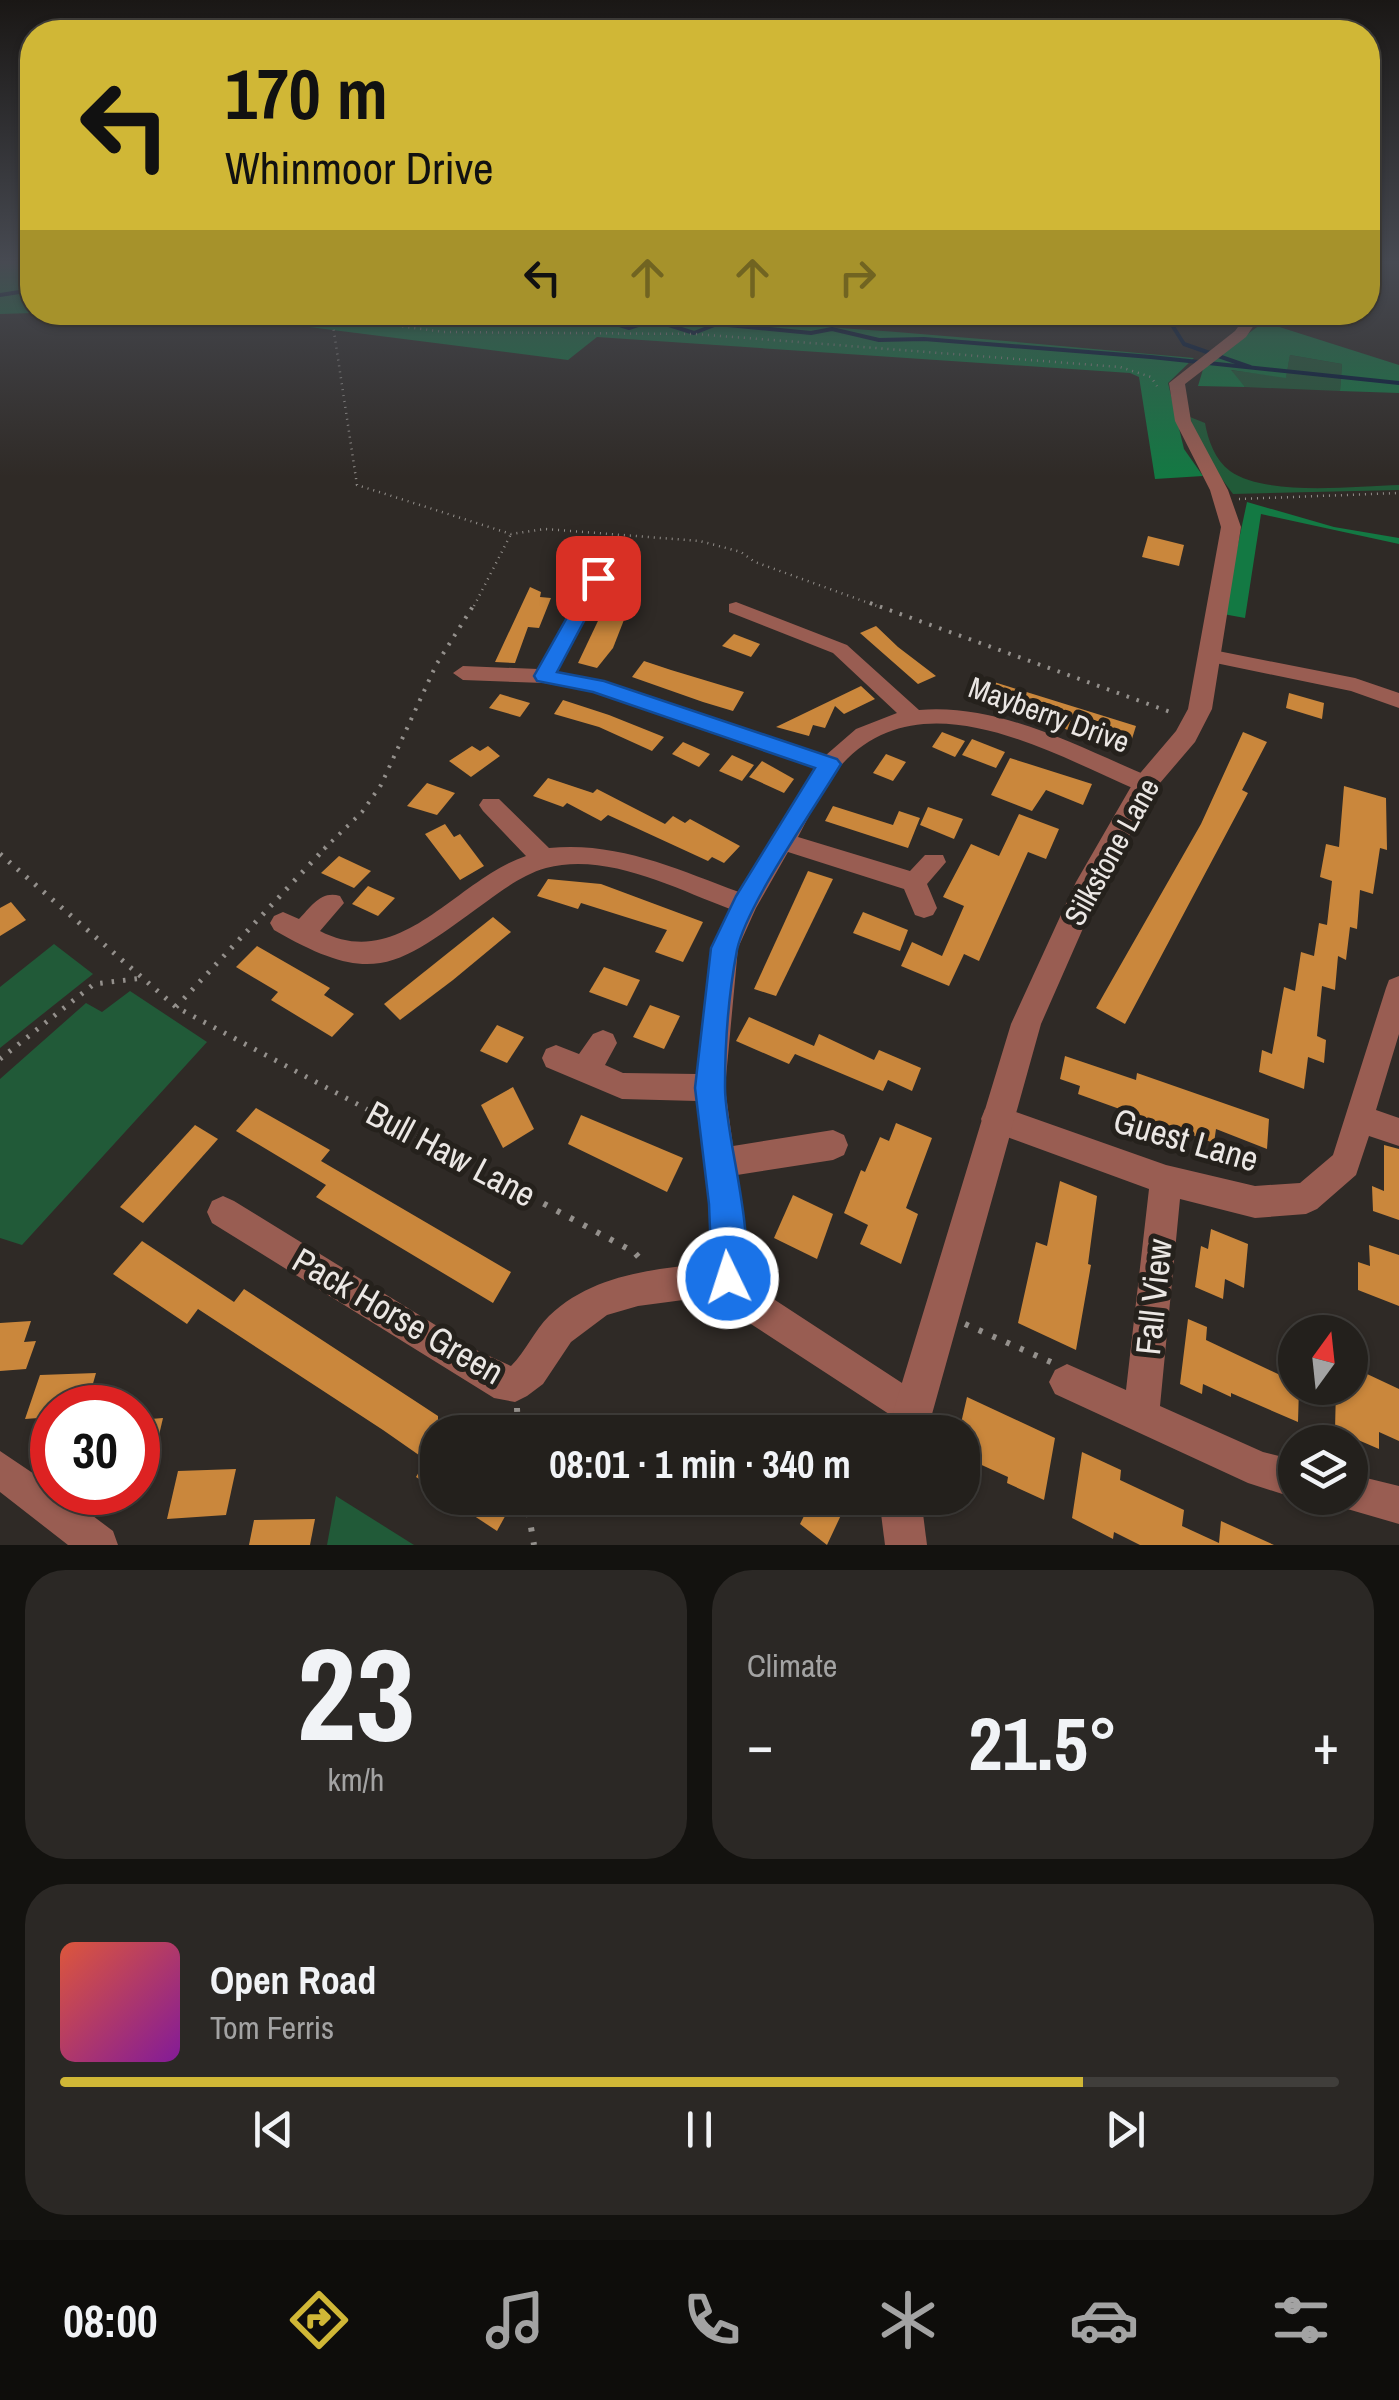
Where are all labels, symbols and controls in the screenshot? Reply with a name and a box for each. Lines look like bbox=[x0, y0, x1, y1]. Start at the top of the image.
text: 170 m bbox=[225, 47, 388, 141]
icon: left bbox=[60, 60, 190, 190]
text: Whinmoor Drive bbox=[225, 137, 494, 198]
icon: left bbox=[515, 250, 570, 305]
icon: ahead bbox=[620, 250, 675, 305]
icon: ahead bbox=[725, 250, 780, 305]
icon: right bbox=[830, 250, 885, 305]
pin bbox=[556, 536, 641, 621]
icon: arrive bbox=[571, 551, 626, 606]
street label: Mayberry Drive bbox=[964, 667, 1135, 762]
street label: Silkstone Lane bbox=[1054, 771, 1168, 932]
street label: Bull Haw Lane bbox=[359, 1089, 544, 1218]
street label: Guest Lane bbox=[1108, 1096, 1264, 1183]
position arrow bbox=[676, 1226, 780, 1330]
street label: Pack Horse Green bbox=[284, 1236, 512, 1395]
street label: Fall View bbox=[1124, 1236, 1183, 1357]
north arrow bbox=[1278, 1315, 1368, 1405]
map controls bbox=[1278, 1315, 1368, 1515]
speed limit sign: 30 bbox=[30, 1385, 160, 1515]
button: layers bbox=[1278, 1425, 1368, 1515]
text: 08:01 · 1 min · 340 m bbox=[549, 1439, 851, 1490]
text: 23 bbox=[297, 1605, 415, 1781]
text: Climate bbox=[747, 1644, 837, 1687]
text: 21.5° bbox=[968, 1692, 1118, 1793]
text: − bbox=[747, 1707, 773, 1781]
text: + bbox=[1313, 1707, 1339, 1781]
text: km/h bbox=[328, 1758, 384, 1801]
text: Open Road bbox=[210, 1955, 376, 2006]
text: Tom Ferris bbox=[210, 2006, 334, 2049]
icon: previous bbox=[246, 2102, 301, 2157]
icon: pause bbox=[672, 2102, 727, 2157]
icon: next bbox=[1098, 2102, 1153, 2157]
icon: directions bbox=[284, 2285, 354, 2355]
icon: music bbox=[480, 2285, 550, 2355]
icon: phone bbox=[677, 2285, 747, 2355]
icon: climate bbox=[873, 2285, 943, 2355]
icon: car bbox=[1069, 2285, 1139, 2355]
icon: filters bbox=[1266, 2285, 1336, 2355]
text: 08:00 bbox=[63, 2290, 158, 2351]

